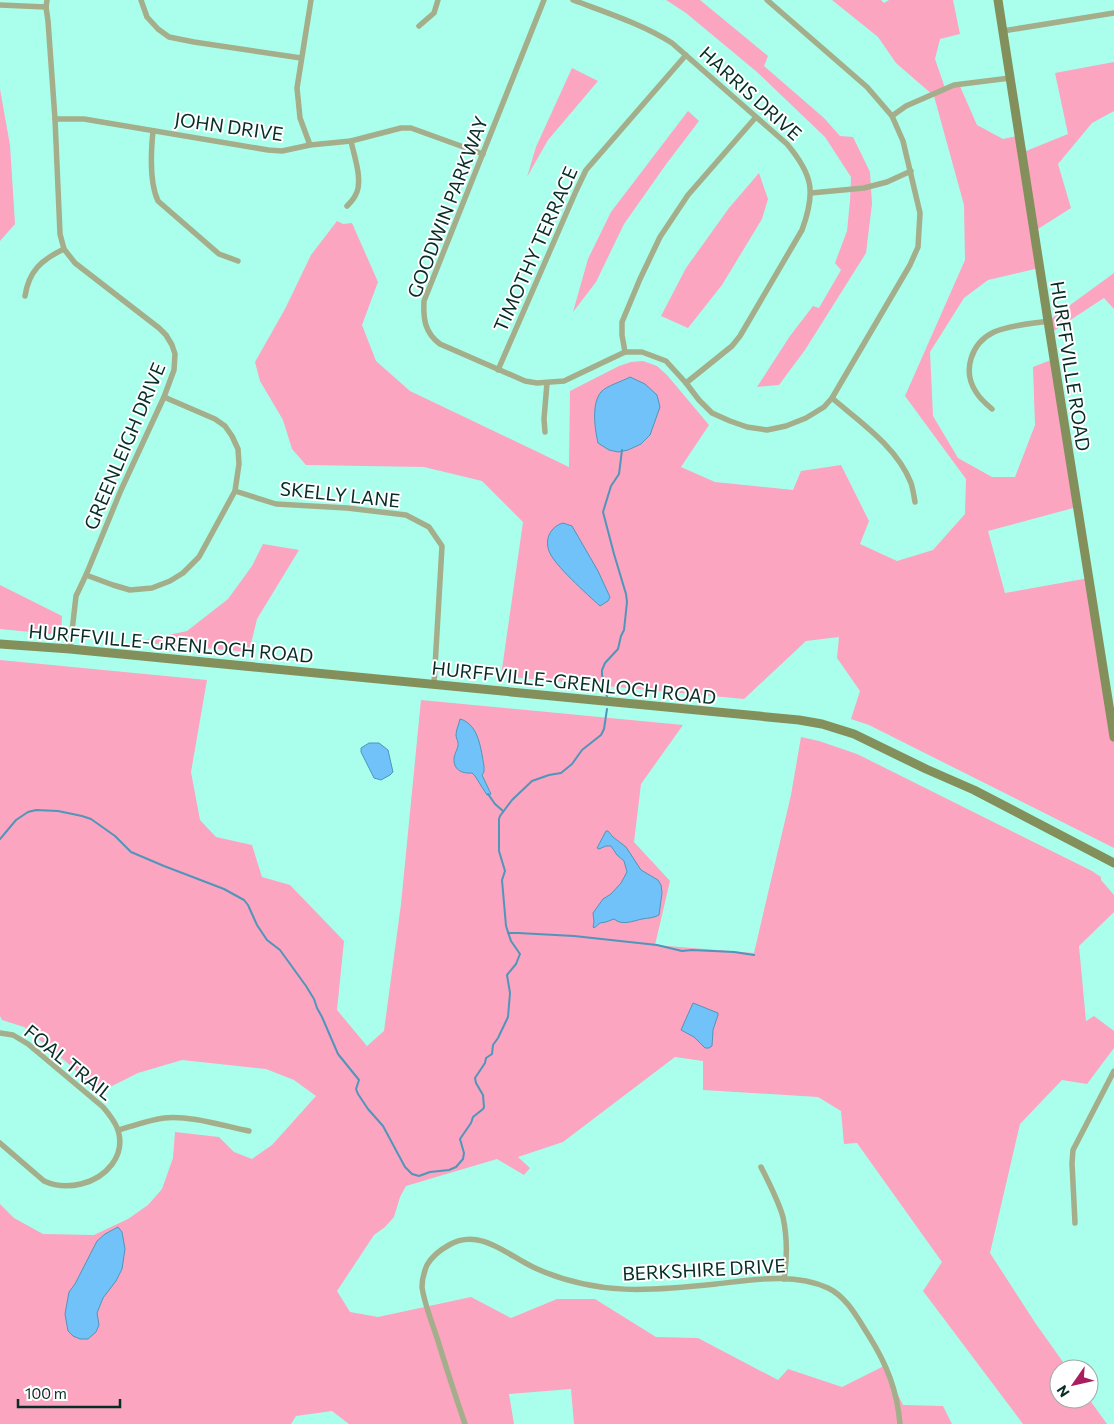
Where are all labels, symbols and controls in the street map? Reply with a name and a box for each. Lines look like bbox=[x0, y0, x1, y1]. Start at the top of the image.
street label: HARRIS DRIVE bbox=[695, 41, 807, 145]
street label: JOHN DRIVE bbox=[173, 107, 285, 145]
street label: GOODWIN PARKWAY bbox=[402, 113, 492, 301]
street label: TIMOTHY TERRACE bbox=[488, 163, 582, 335]
street label: HURFFVILLE ROAD bbox=[1046, 279, 1096, 453]
street label: GREENLEIGH DRIVE bbox=[78, 359, 170, 533]
street label: SKELLY LANE bbox=[279, 476, 401, 512]
street label: HURFFVILLE-GRENLOCH ROAD bbox=[28, 619, 314, 667]
street label: HURFFVILLE-GRENLOCH ROAD bbox=[431, 656, 717, 708]
street label: FOAL TRAIL bbox=[20, 1019, 118, 1105]
street label: BERKSHIRE DRIVE bbox=[622, 1253, 786, 1285]
north arrow bbox=[1049, 1359, 1099, 1409]
scale bar bbox=[18, 1376, 120, 1408]
text: N bbox=[1053, 1382, 1073, 1401]
text: 100 m bbox=[25, 1384, 67, 1402]

